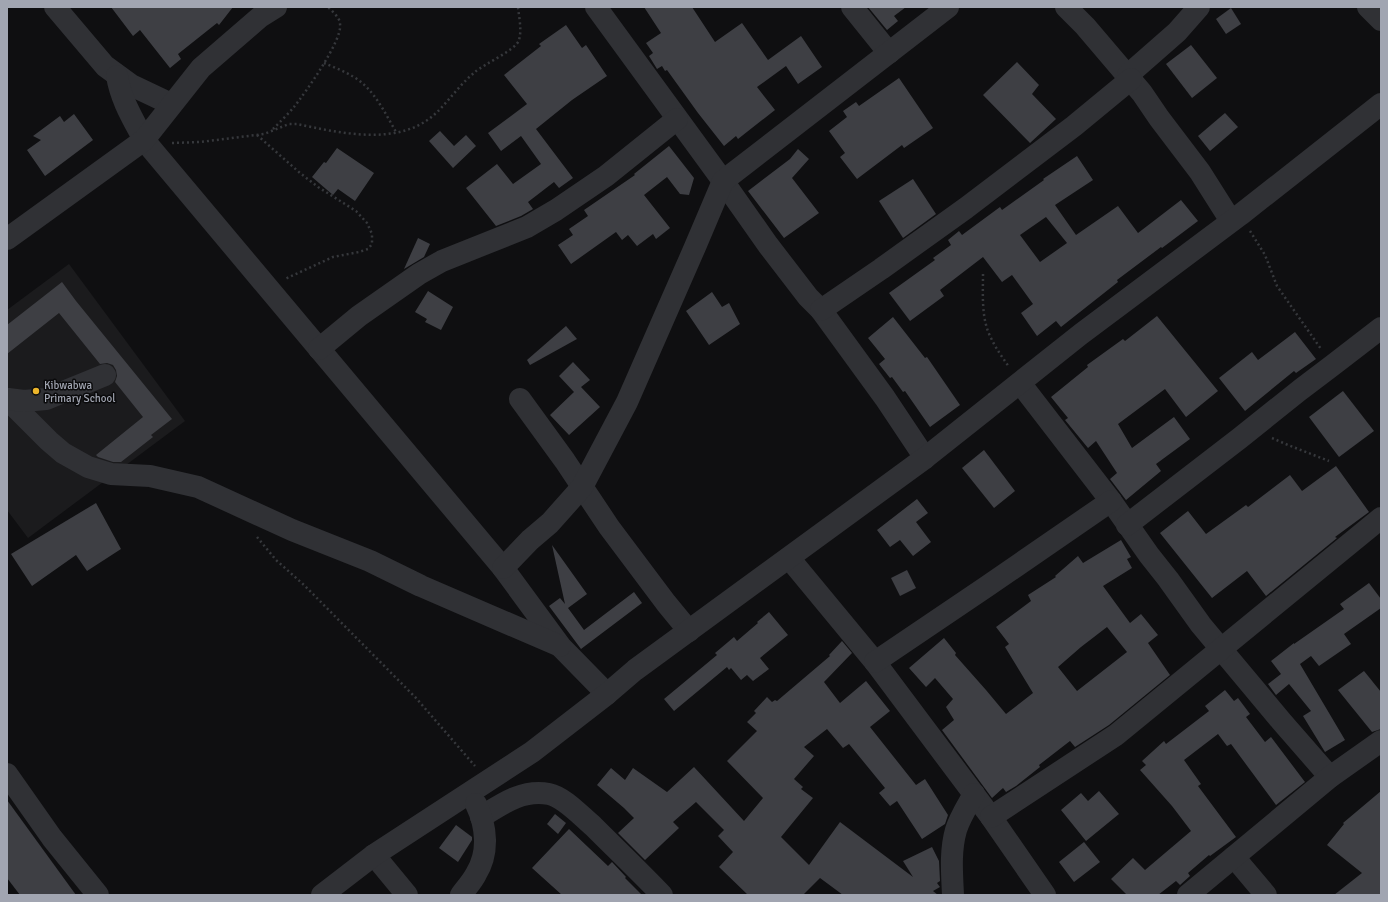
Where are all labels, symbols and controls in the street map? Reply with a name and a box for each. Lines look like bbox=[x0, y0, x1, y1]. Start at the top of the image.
place label: Kibwabwa Primary School bbox=[44, 379, 115, 405]
marker: Kibwabwa Primary School bbox=[31, 386, 41, 396]

